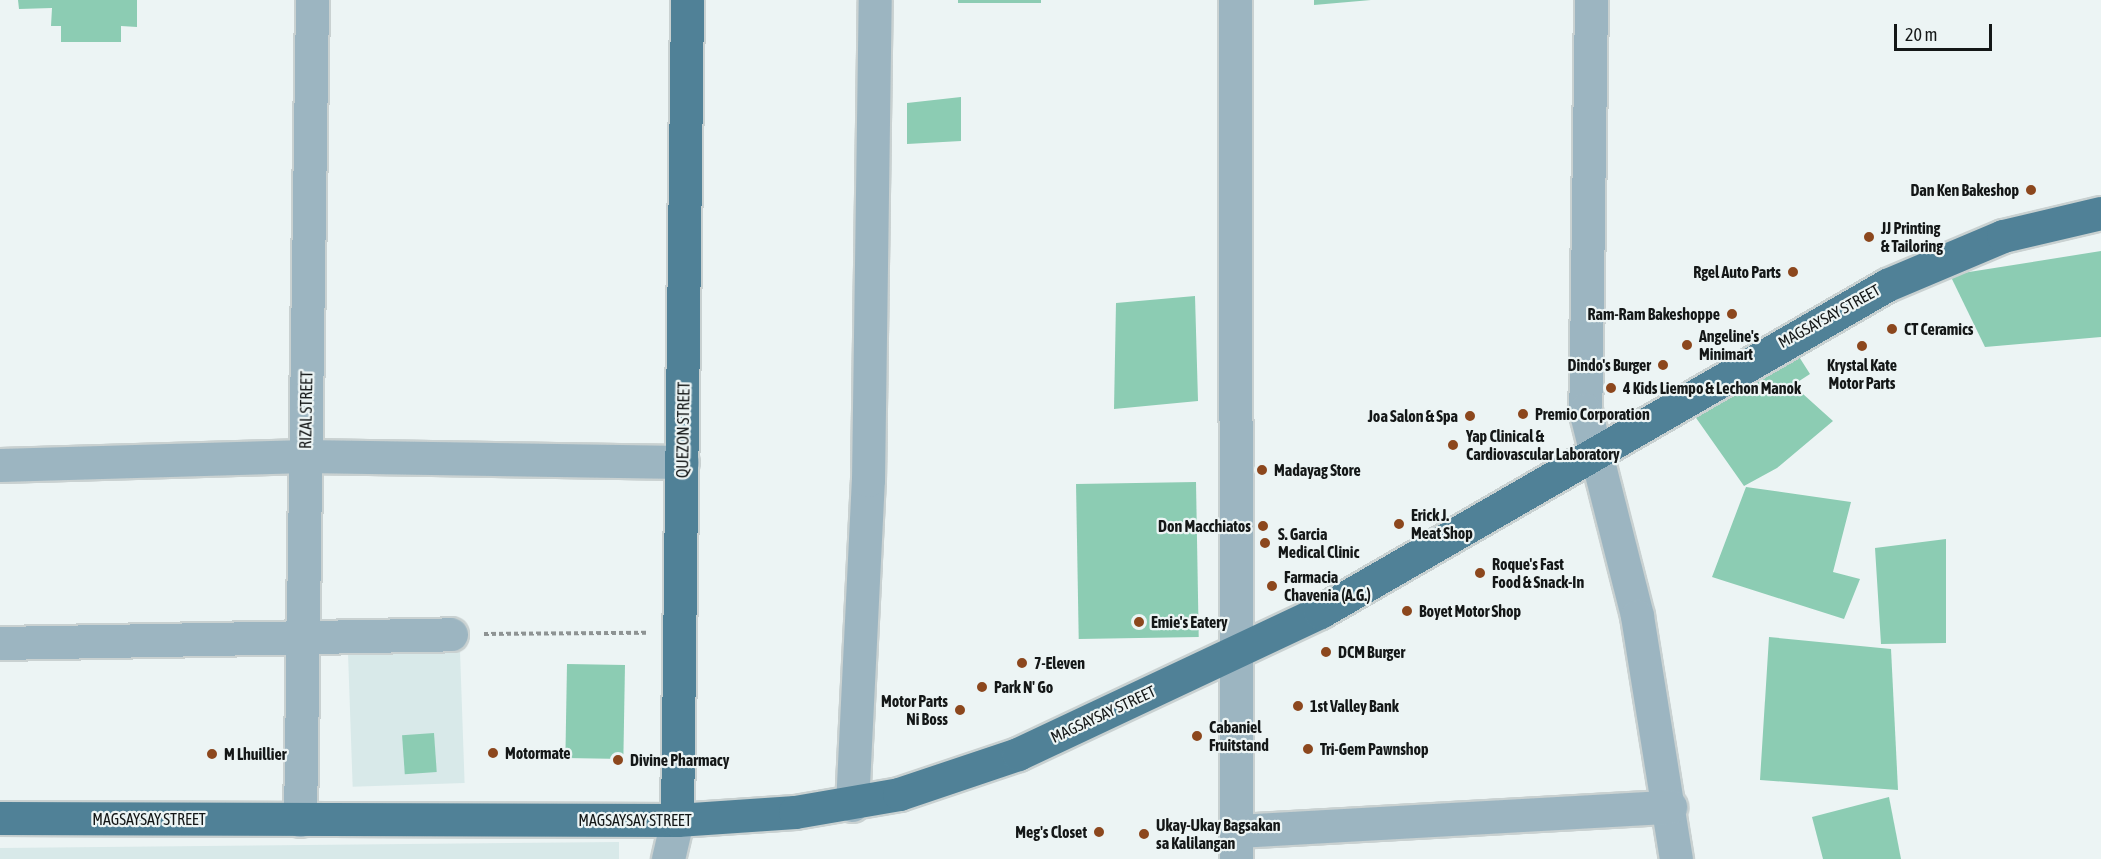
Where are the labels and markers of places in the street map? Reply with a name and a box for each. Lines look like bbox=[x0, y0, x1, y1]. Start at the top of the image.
place label: Dan Ken Bakeshop bbox=[1910, 180, 2019, 200]
marker: Dan Ken Bakeshop bbox=[2024, 183, 2038, 197]
place label: JJ Printing & Tailoring bbox=[1881, 218, 1943, 256]
marker: JJ Printing & Tailoring bbox=[1862, 230, 1876, 244]
place label: Rgel Auto Parts bbox=[1693, 262, 1781, 282]
marker: Rgel Auto Parts bbox=[1786, 265, 1800, 279]
place label: Ram-Ram Bakeshoppe bbox=[1588, 304, 1720, 324]
marker: Ram-Ram Bakeshoppe bbox=[1725, 307, 1739, 321]
place label: CT Ceramics bbox=[1904, 319, 1973, 339]
marker: CT Ceramics bbox=[1885, 322, 1899, 336]
place label: Angeline's Minimart bbox=[1699, 326, 1759, 364]
marker: Angeline's Minimart bbox=[1680, 338, 1694, 352]
marker: Krystal Kate Motor Parts bbox=[1855, 339, 1869, 353]
place label: Dindo's Burger bbox=[1568, 355, 1651, 375]
place label: Krystal Kate Motor Parts bbox=[1827, 355, 1897, 393]
marker: Dindo's Burger bbox=[1656, 358, 1670, 372]
place label: 4 Kids Liempo & Lechon Manok bbox=[1623, 378, 1801, 398]
marker: 4 Kids Liempo & Lechon Manok bbox=[1604, 381, 1618, 395]
place label: Premio Corporation bbox=[1535, 404, 1650, 424]
place label: Joa Salon & Spa bbox=[1368, 406, 1458, 426]
marker: Premio Corporation bbox=[1516, 407, 1530, 421]
marker: Joa Salon & Spa bbox=[1463, 409, 1477, 423]
place label: Yap Clinical & Cardiovascular Laboratory bbox=[1466, 426, 1620, 464]
marker: Yap Clinical & Cardiovascular Laboratory bbox=[1444, 436, 1462, 454]
place label: Madayag Store bbox=[1274, 460, 1361, 480]
marker: Madayag Store bbox=[1255, 463, 1269, 477]
place label: Erick J. Meat Shop bbox=[1411, 505, 1473, 543]
place label: Don Macchiatos bbox=[1158, 516, 1251, 536]
marker: Erick J. Meat Shop bbox=[1392, 517, 1406, 531]
marker: Don Macchiatos bbox=[1256, 519, 1270, 533]
place label: S. Garcia Medical Clinic bbox=[1278, 524, 1359, 562]
marker: S. Garcia Medical Clinic bbox=[1256, 534, 1274, 552]
place label: Roque's Fast Food & Snack-In bbox=[1492, 554, 1584, 592]
marker: Roque's Fast Food & Snack-In bbox=[1473, 566, 1487, 580]
place label: Farmacia Chavenia (A.G.) bbox=[1284, 567, 1371, 605]
marker: Farmacia Chavenia (A.G.) bbox=[1265, 579, 1279, 593]
place label: Boyet Motor Shop bbox=[1419, 601, 1521, 621]
marker: Boyet Motor Shop bbox=[1400, 604, 1414, 618]
place label: Emie's Eatery bbox=[1151, 612, 1228, 632]
marker: Emie's Eatery bbox=[1132, 615, 1146, 629]
place label: DCM Burger bbox=[1338, 642, 1405, 662]
marker: DCM Burger bbox=[1319, 645, 1333, 659]
place label: 7-Eleven bbox=[1034, 653, 1085, 673]
marker: 7-Eleven bbox=[1015, 656, 1029, 670]
place label: Park N' Go bbox=[994, 677, 1053, 697]
marker: Park N' Go bbox=[975, 680, 989, 694]
place label: Motor Parts Ni Boss bbox=[881, 691, 948, 729]
place label: 1st Valley Bank bbox=[1310, 696, 1399, 716]
marker: 1st Valley Bank bbox=[1291, 699, 1305, 713]
marker: Motor Parts Ni Boss bbox=[953, 703, 967, 717]
place label: Cabaniel Fruitstand bbox=[1209, 717, 1269, 755]
marker: Cabaniel Fruitstand bbox=[1190, 729, 1204, 743]
place label: Tri-Gem Pawnshop bbox=[1320, 739, 1429, 759]
marker: Tri-Gem Pawnshop bbox=[1301, 742, 1315, 756]
place label: Motormate bbox=[505, 743, 571, 763]
place label: M Lhuillier bbox=[224, 744, 286, 764]
marker: Motormate bbox=[486, 746, 500, 760]
marker: M Lhuillier bbox=[205, 747, 219, 761]
place label: Divine Pharmacy bbox=[630, 750, 729, 770]
marker: Divine Pharmacy bbox=[611, 753, 625, 767]
place label: Ukay-Ukay Bagsakan sa Kalilangan bbox=[1156, 815, 1280, 853]
place label: Meg's Closet bbox=[1015, 822, 1087, 842]
marker: Meg's Closet bbox=[1092, 825, 1106, 839]
marker: Ukay-Ukay Bagsakan sa Kalilangan bbox=[1137, 827, 1151, 841]

